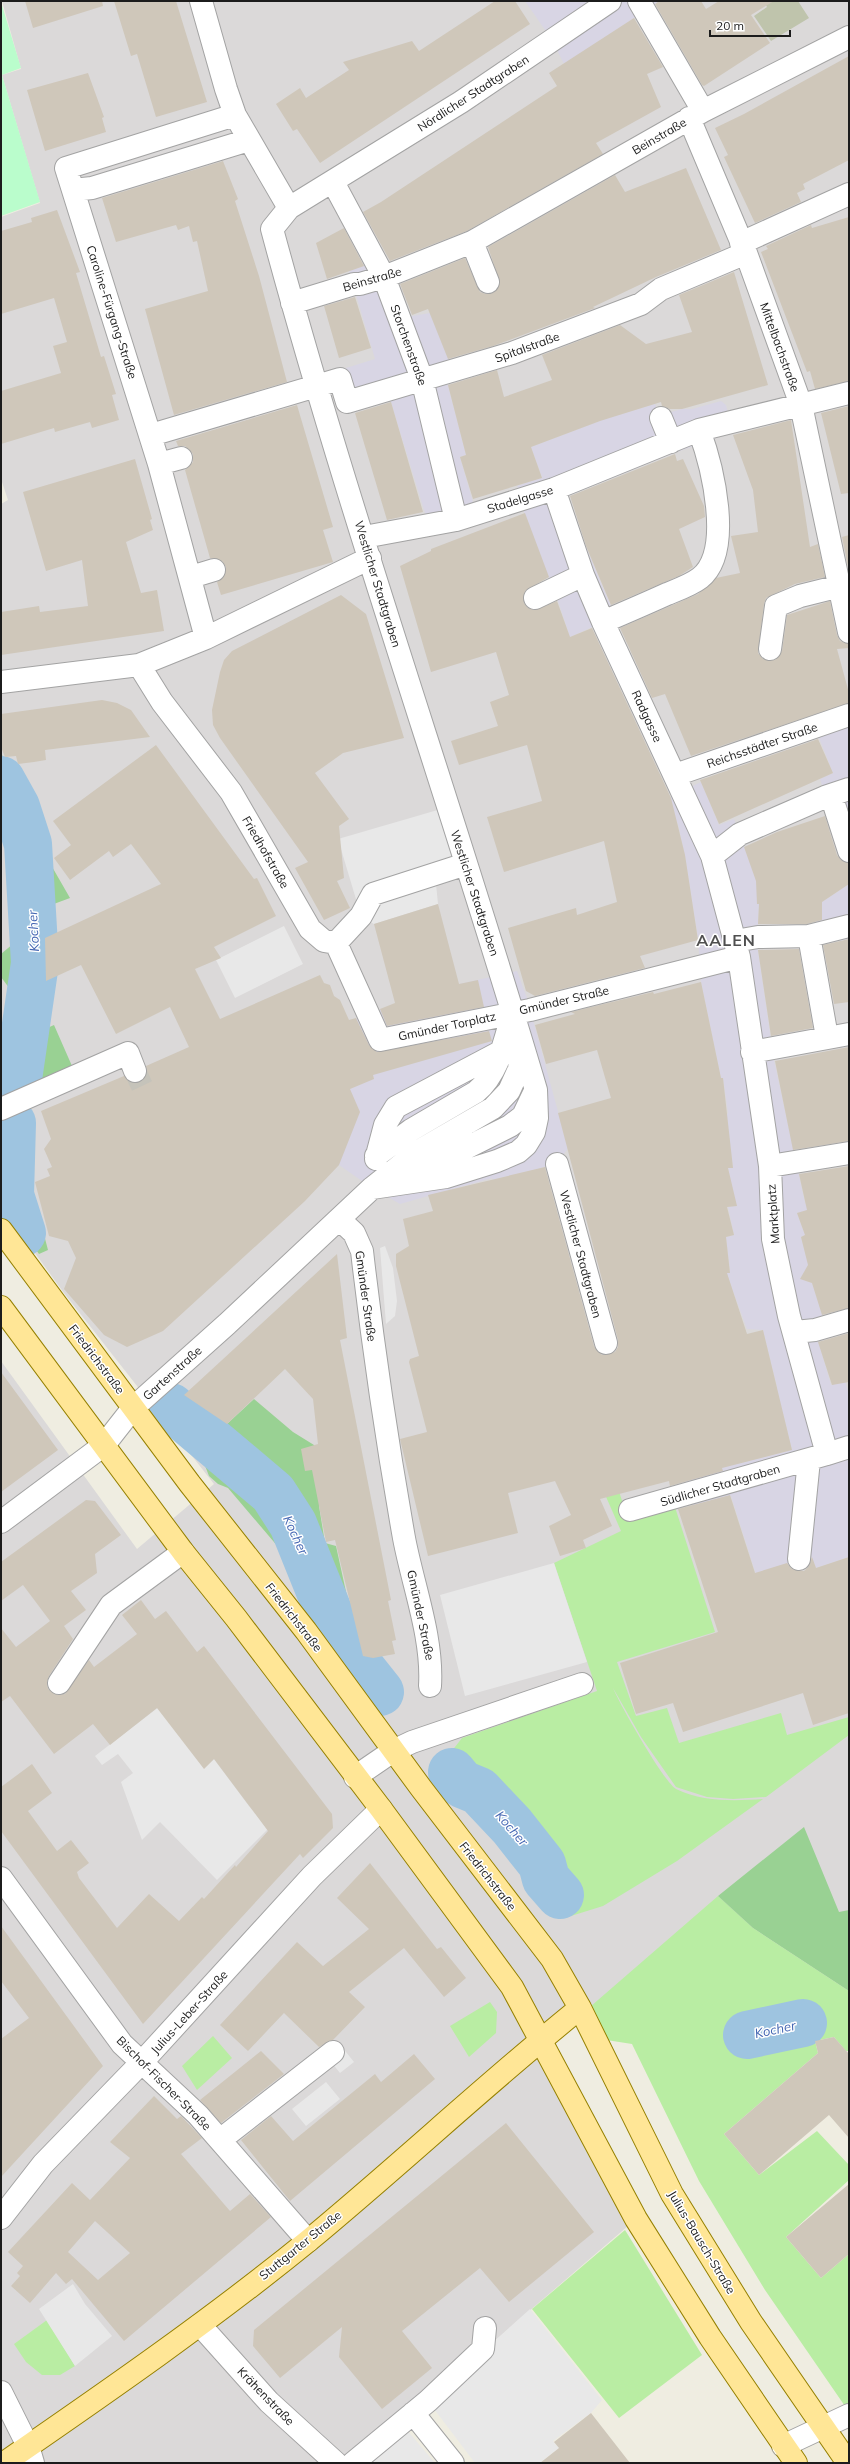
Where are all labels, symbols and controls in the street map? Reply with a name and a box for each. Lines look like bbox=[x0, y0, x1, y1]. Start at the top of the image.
scale bar bbox=[710, 12, 790, 38]
text: 20 m bbox=[716, 18, 744, 33]
street label: Nördlicher Stadtgraben bbox=[415, 51, 531, 135]
street label: Beinstraße bbox=[629, 114, 689, 158]
street label: Caroline-Fürgang-Straße bbox=[83, 243, 141, 381]
street label: Beinstraße bbox=[341, 263, 403, 295]
street label: Mittelbachstraße bbox=[757, 300, 803, 394]
street label: Storchenstraße bbox=[387, 303, 431, 387]
street label: Spitalstraße bbox=[493, 328, 561, 366]
street label: Stadelgasse bbox=[485, 482, 555, 516]
street label: Westlicher Stadtgraben bbox=[352, 519, 404, 649]
street label: Radgasse bbox=[628, 688, 666, 744]
street label: Reichsstädter Straße bbox=[705, 719, 819, 771]
street label: Friedhofstraße bbox=[239, 813, 293, 891]
street label: Westlicher Stadtgraben bbox=[448, 828, 502, 958]
water label: Kocher bbox=[24, 909, 42, 952]
district label: AALEN bbox=[696, 930, 756, 950]
street label: Gmünder Straße bbox=[518, 982, 610, 1018]
street label: Gmünder Torplatz bbox=[397, 1008, 497, 1044]
street label: Marktplatz bbox=[763, 1184, 783, 1244]
street label: Westlicher Stadtgraben bbox=[557, 1188, 605, 1320]
street label: Gmünder Straße bbox=[352, 1250, 380, 1342]
street label: Friedrichstraße bbox=[66, 1321, 128, 1397]
street label: Gartenstraße bbox=[139, 1343, 205, 1403]
street label: Südlicher Stadtgraben bbox=[658, 1461, 782, 1509]
water label: Kocher bbox=[280, 1513, 313, 1558]
street label: Gmünder Straße bbox=[404, 1569, 438, 1661]
street label: Friedrichstraße bbox=[262, 1579, 326, 1655]
water label: Kocher bbox=[492, 1807, 532, 1850]
street label: Friedrichstraße bbox=[456, 1838, 520, 1914]
street label: Julius-Leber-Straße bbox=[147, 1967, 231, 2057]
water label: Kocher bbox=[753, 2017, 798, 2041]
street label: Bischof-Fischer-Straße bbox=[114, 2033, 214, 2133]
street label: Julius-Bausch-Straße bbox=[665, 2188, 739, 2296]
street label: Stuttgarter Straße bbox=[256, 2207, 344, 2283]
street label: Krähenstraße bbox=[234, 2364, 298, 2428]

